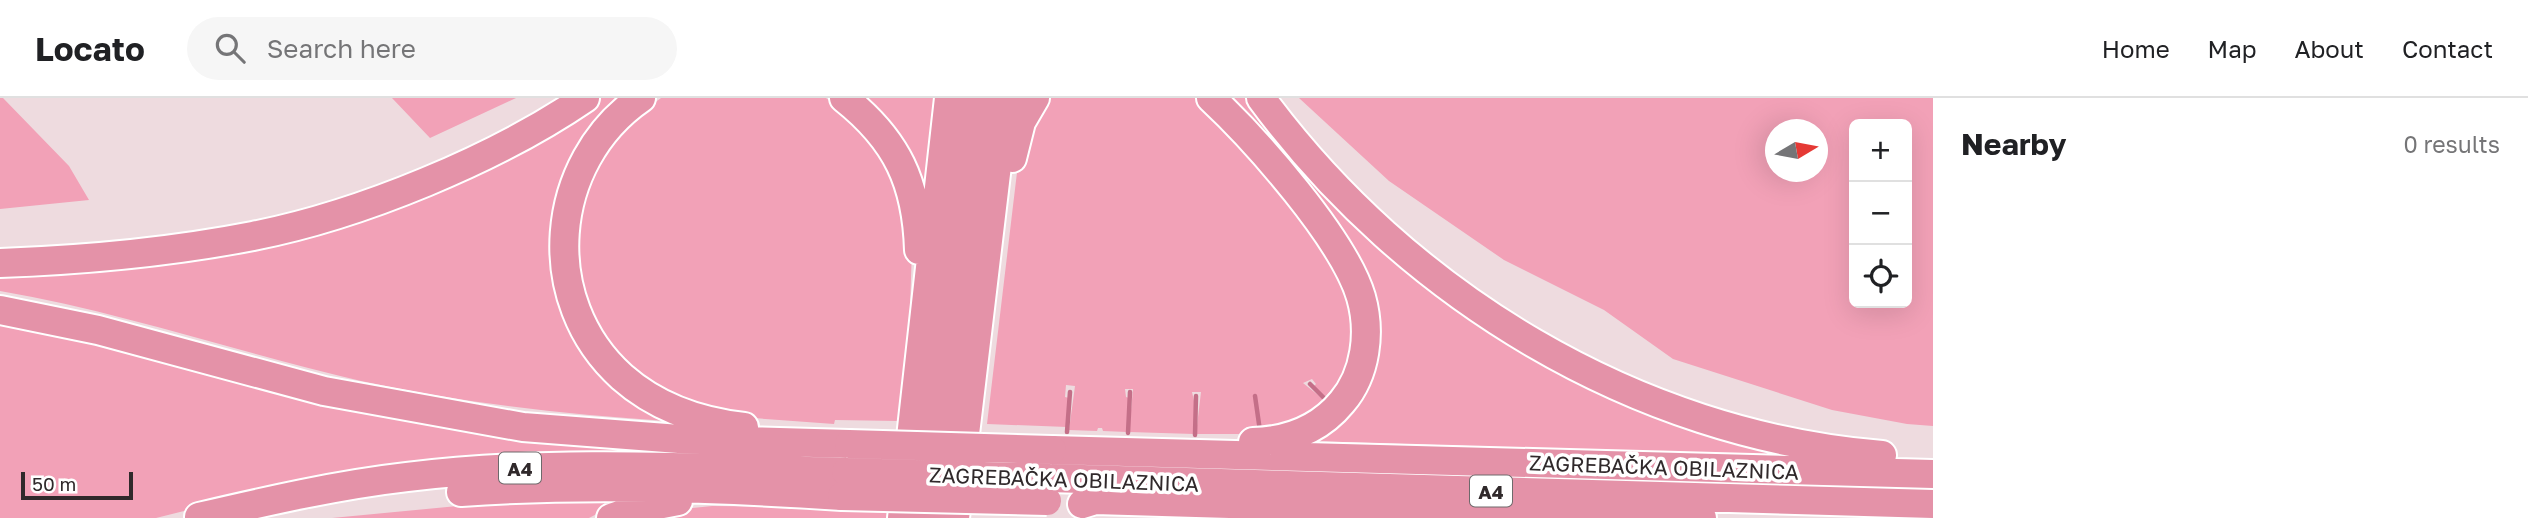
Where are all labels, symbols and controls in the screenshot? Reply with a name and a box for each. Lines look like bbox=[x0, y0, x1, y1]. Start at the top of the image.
search box bbox=[187, 17, 677, 80]
text: Locato bbox=[35, 29, 145, 68]
icon: search bbox=[211, 29, 249, 67]
text: Search here bbox=[267, 33, 416, 64]
text: Home bbox=[2102, 34, 2170, 63]
text: Map bbox=[2208, 34, 2257, 63]
text: About bbox=[2295, 34, 2364, 63]
text: Contact bbox=[2402, 34, 2493, 63]
north arrow bbox=[1765, 119, 1828, 182]
map controls bbox=[1849, 119, 1912, 308]
button: + bbox=[1849, 119, 1912, 182]
text: Nearby bbox=[1961, 126, 2066, 162]
text: 0 results bbox=[2404, 130, 2500, 158]
button: − bbox=[1849, 182, 1912, 245]
button: locate bbox=[1849, 245, 1912, 308]
street label: ZAGREBAČKA OBILAZNICA bbox=[1529, 449, 1799, 485]
road number: A4 bbox=[499, 452, 541, 484]
street label: ZAGREBAČKA OBILAZNICA bbox=[929, 461, 1199, 497]
scale bar bbox=[21, 469, 133, 501]
text: 50 m bbox=[32, 472, 76, 495]
road number: A4 bbox=[1470, 476, 1512, 506]

